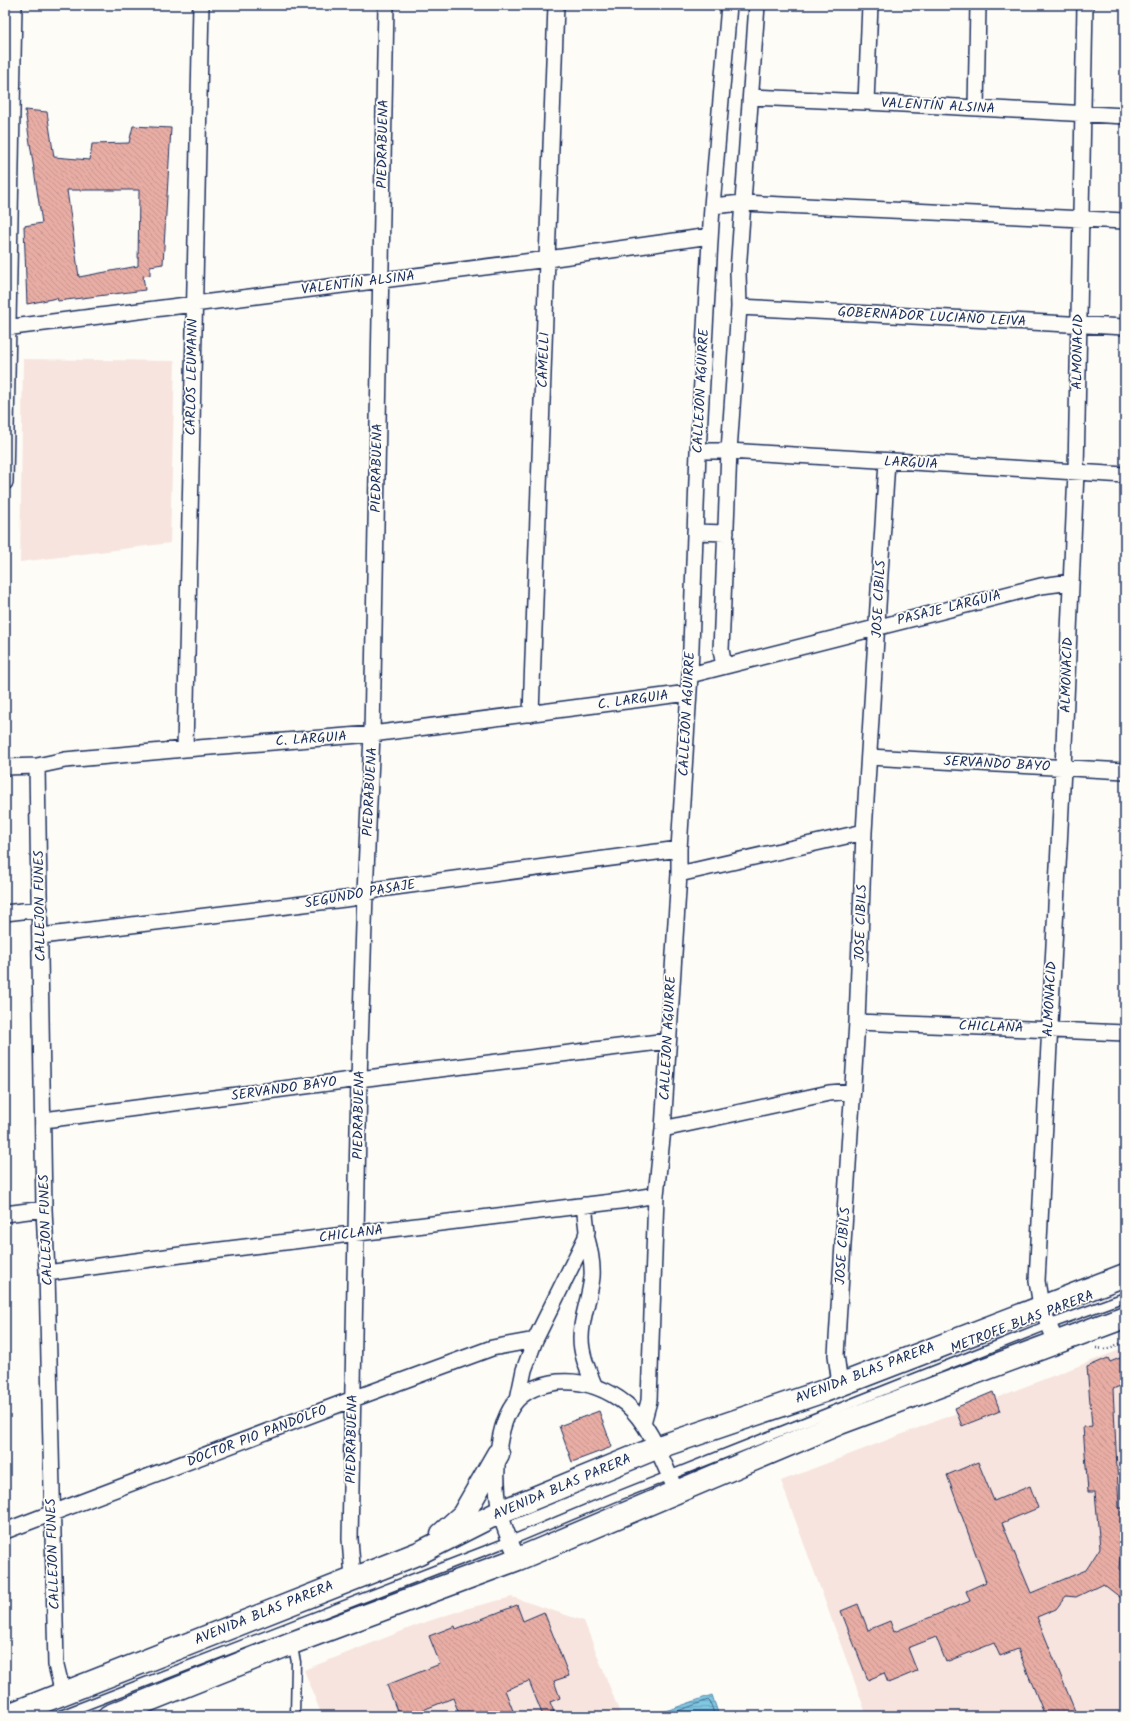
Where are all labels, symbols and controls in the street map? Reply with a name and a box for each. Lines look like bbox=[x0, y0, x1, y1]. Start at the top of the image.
street label: VALENTÍN ALSINA bbox=[880, 92, 996, 120]
street label: PIEDRABUENA bbox=[371, 99, 395, 189]
street label: VALENTÍN ALSINA bbox=[300, 265, 416, 301]
street label: GOBERNADOR LUCIANO LEIVA bbox=[837, 301, 1027, 333]
street label: ALMONACID bbox=[1066, 314, 1090, 390]
street label: CARLOS LEUMANN bbox=[180, 318, 204, 436]
street label: CALLEJON AGUIRRE bbox=[687, 327, 715, 454]
street label: CAMELLI bbox=[532, 332, 556, 388]
street label: PIEDRABUENA bbox=[365, 423, 389, 513]
street label: LARGUIA bbox=[883, 451, 939, 475]
street label: JOSE CIBILS bbox=[866, 559, 892, 638]
street label: PASAJE LARGUIA bbox=[895, 584, 1003, 632]
street label: ALMONACID bbox=[1055, 637, 1079, 713]
street label: CALLEJON AGUIRRE bbox=[673, 650, 701, 777]
street label: C. LARGUIA bbox=[596, 684, 670, 716]
street label: C. LARGUIA bbox=[275, 726, 347, 752]
street label: PIEDRABUENA bbox=[357, 747, 383, 837]
street label: SERVANDO BAYO bbox=[943, 750, 1051, 778]
street label: CALLEJON FUNES bbox=[28, 850, 52, 962]
street label: SEGUNDO PASAJE bbox=[303, 873, 418, 915]
street label: JOSE CIBILS bbox=[849, 883, 873, 962]
street label: ALMONACID bbox=[1037, 961, 1063, 1037]
street label: CALLEJON AGUIRRE bbox=[654, 974, 682, 1101]
street label: CHICLANA bbox=[958, 1015, 1024, 1039]
street label: PIEDRABUENA bbox=[347, 1070, 371, 1160]
street label: SERVANDO BAYO bbox=[230, 1071, 339, 1107]
street label: CALLEJON FUNES bbox=[33, 1173, 59, 1286]
street label: JOSE CIBILS bbox=[829, 1206, 857, 1285]
street label: CHICLANA bbox=[318, 1219, 384, 1249]
street label: METROFE BLAS PARERA bbox=[947, 1285, 1097, 1359]
street label: AVENIDA BLAS PARERA bbox=[792, 1336, 938, 1410]
street label: PIEDRABUENA bbox=[340, 1394, 364, 1484]
street label: DOCTOR PIO PANDOLFO bbox=[184, 1399, 331, 1473]
street label: AVENIDA BLAS PARERA bbox=[489, 1448, 635, 1526]
street label: CALLEJON FUNES bbox=[40, 1497, 66, 1610]
street label: AVENIDA BLAS PARERA bbox=[191, 1575, 337, 1651]

